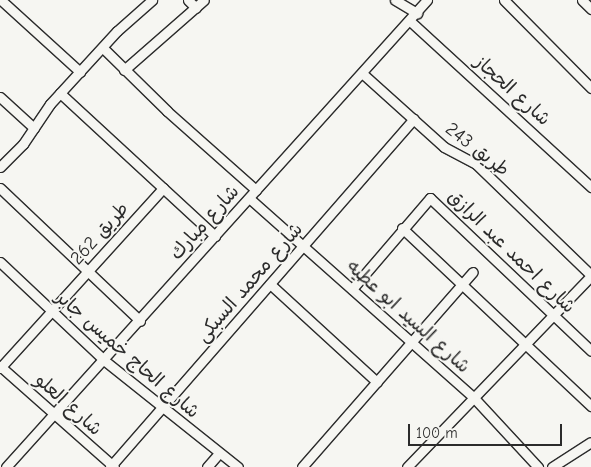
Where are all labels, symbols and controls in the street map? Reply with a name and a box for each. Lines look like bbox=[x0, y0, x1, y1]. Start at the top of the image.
street label: شارع الحجاز bbox=[469, 51, 555, 131]
street label: طريق 243 bbox=[440, 118, 514, 182]
street label: شارع مبارك bbox=[166, 181, 244, 265]
street label: شارع احمد عبد الرازق bbox=[443, 185, 579, 319]
street label: طريق 262 bbox=[66, 198, 134, 270]
street label: شارع محمد السبكى bbox=[192, 219, 308, 347]
street label: شارع السيد ابو عطيه bbox=[342, 256, 474, 378]
street label: شارع الحاج خميس جابر bbox=[50, 286, 204, 424]
street label: شارع العلو bbox=[30, 369, 106, 441]
scale bar bbox=[411, 414, 565, 446]
text: 100 m bbox=[416, 424, 458, 442]

